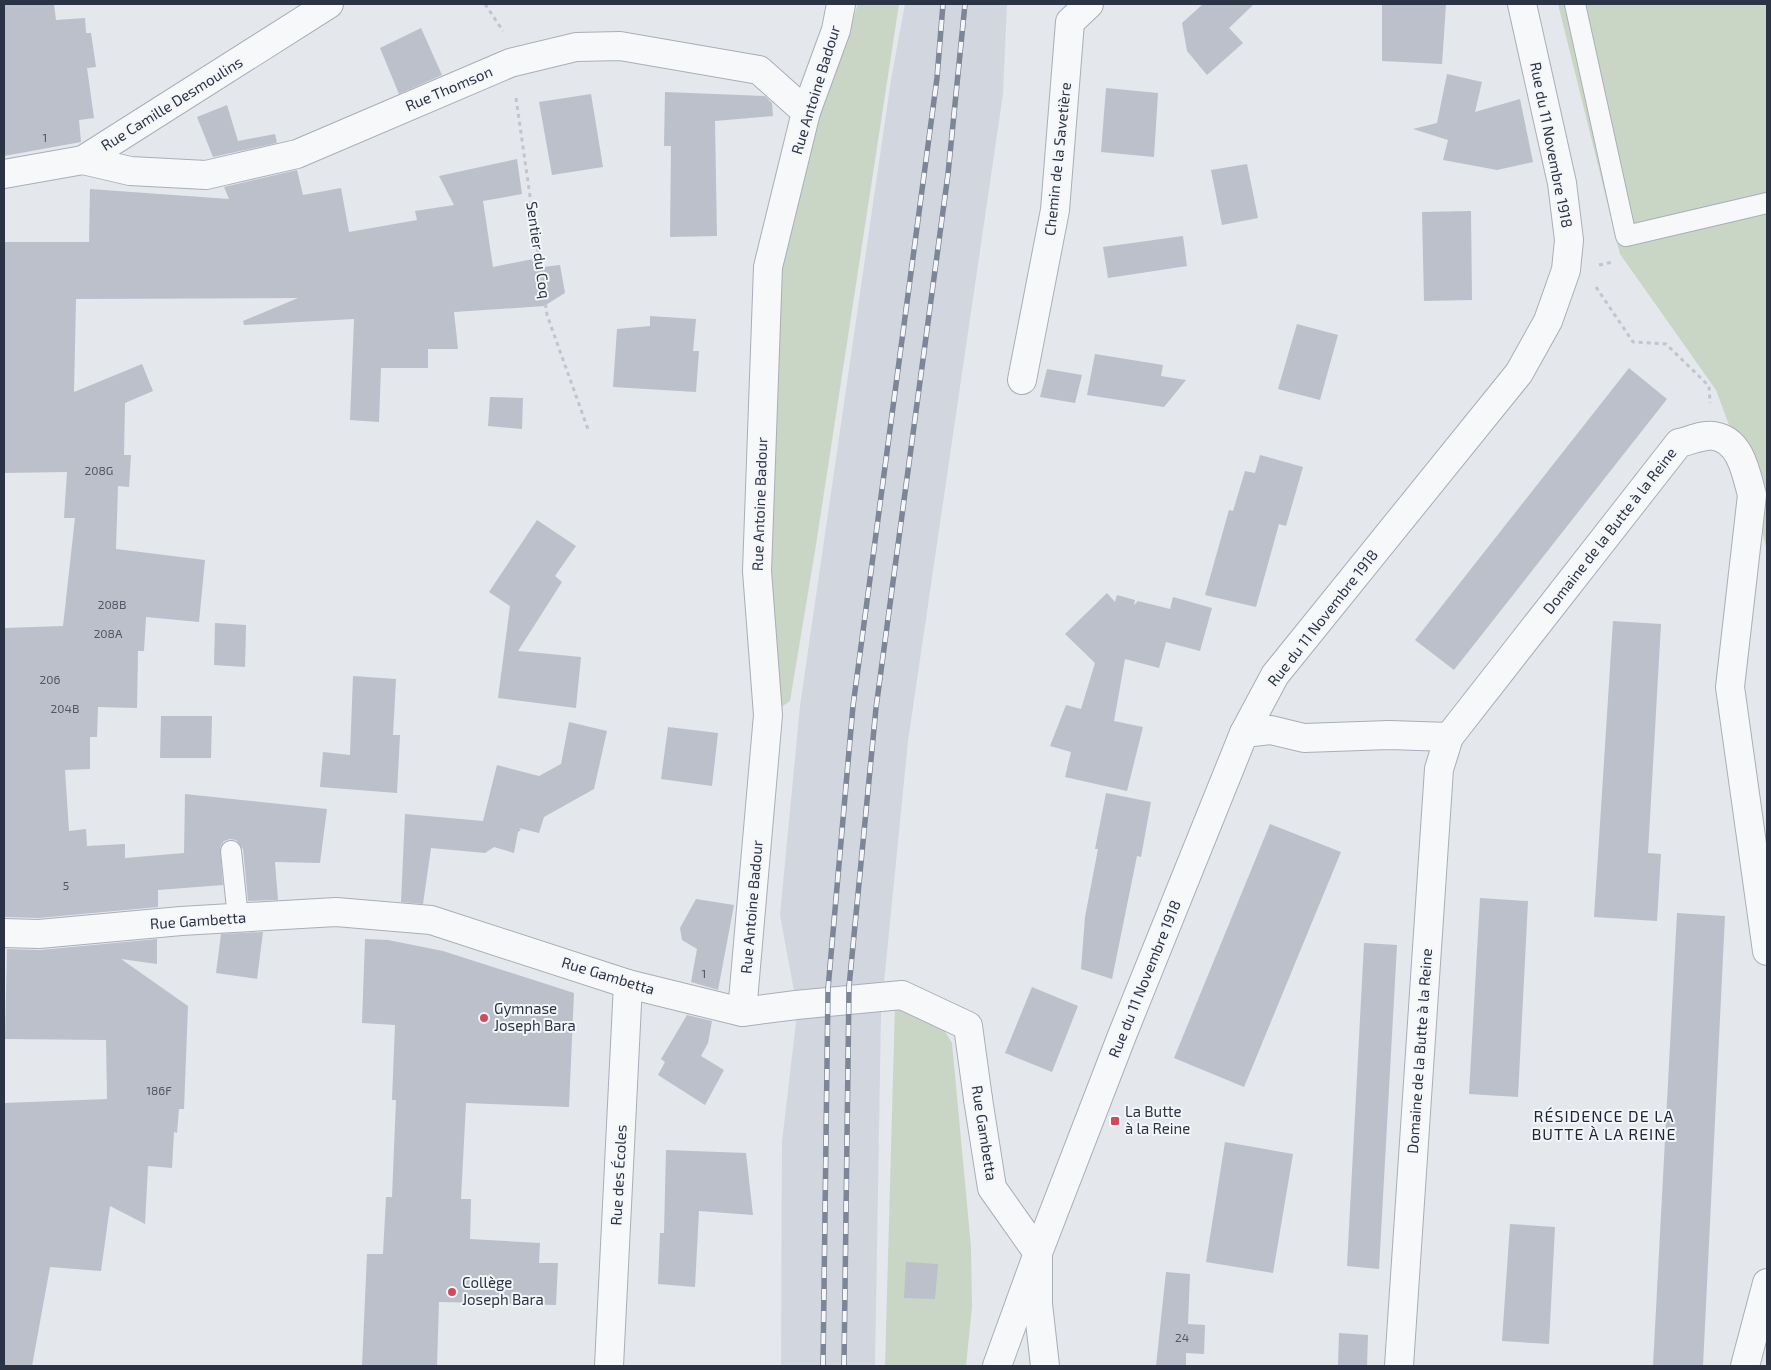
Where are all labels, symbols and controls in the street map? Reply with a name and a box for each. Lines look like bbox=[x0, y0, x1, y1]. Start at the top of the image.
street label: Rue Antoine Badour bbox=[787, 23, 843, 157]
street label: Rue Camille Desmoulins bbox=[97, 52, 246, 154]
street label: Rue du 11 Novembre 1918 bbox=[1527, 60, 1577, 229]
street label: Rue Thomson bbox=[402, 62, 495, 114]
street label: Chemin de la Savetière bbox=[1040, 81, 1074, 237]
house number: 1 bbox=[43, 130, 47, 144]
street label: Sentier du Coq bbox=[523, 200, 555, 300]
street label: Rue Antoine Badour bbox=[748, 437, 770, 571]
street label: Domaine de la Butte à la Reine bbox=[1539, 444, 1680, 617]
house number: 208G bbox=[85, 463, 113, 477]
street label: Rue du 11 Novembre 1918 bbox=[1263, 545, 1381, 689]
house number: 208B bbox=[98, 597, 126, 611]
house number: 208A bbox=[94, 626, 123, 640]
house number: 206 bbox=[40, 672, 61, 686]
house number: 204B bbox=[51, 701, 79, 715]
street label: Rue Antoine Badour bbox=[736, 839, 766, 975]
house number: 5 bbox=[63, 878, 69, 892]
street label: Rue du 11 Novembre 1918 bbox=[1104, 897, 1184, 1060]
street label: Rue Gambetta bbox=[149, 908, 247, 932]
street label: Domaine de la Butte à la Reine bbox=[1403, 948, 1435, 1154]
street label: Rue Gambetta bbox=[560, 952, 657, 998]
house number: 1 bbox=[702, 966, 706, 980]
place label: Gymnase Joseph Bara bbox=[494, 999, 576, 1034]
marker: Gymnase Joseph Bara bbox=[478, 1012, 490, 1024]
house number: 186F bbox=[146, 1083, 172, 1097]
street label: Rue Gambetta bbox=[969, 1084, 1001, 1182]
place label: La Butte à la Reine bbox=[1125, 1102, 1190, 1137]
district label: RÉSIDENCE DE LA BUTTE À LA REINE bbox=[1531, 1106, 1677, 1143]
marker: La Butte à la Reine bbox=[1109, 1115, 1121, 1127]
street label: Rue des Écoles bbox=[606, 1124, 630, 1226]
place label: Collège Joseph Bara bbox=[462, 1273, 544, 1308]
marker: Collège Joseph Bara bbox=[446, 1286, 458, 1298]
house number: 24 bbox=[1175, 1330, 1189, 1344]

